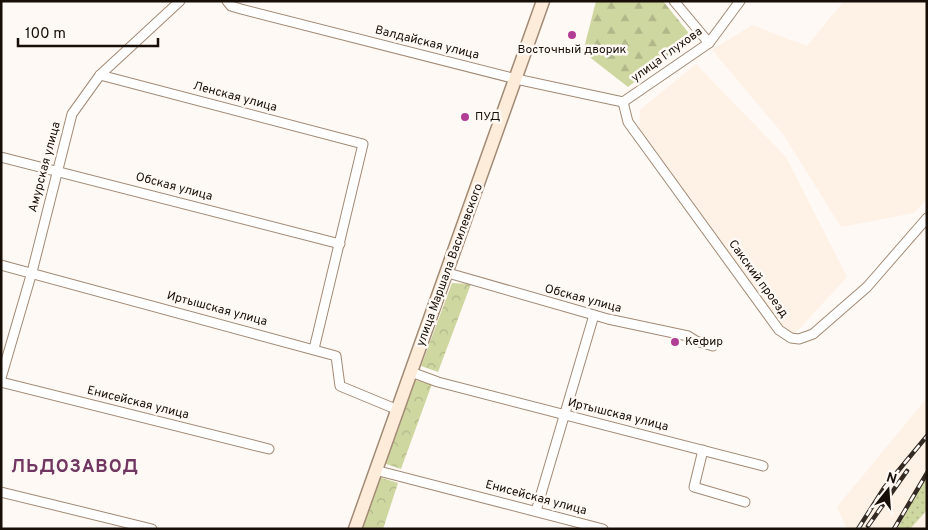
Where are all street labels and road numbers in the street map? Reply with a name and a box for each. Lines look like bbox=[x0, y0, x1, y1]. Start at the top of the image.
street label: Валдайская улица bbox=[373, 22, 481, 64]
street label: улица Глухова bbox=[628, 24, 706, 86]
street label: Ленская улица bbox=[191, 78, 279, 116]
street label: Амурская улица bbox=[25, 120, 65, 214]
street label: Обская улица bbox=[134, 169, 214, 205]
street label: улица Маршала Василевского bbox=[413, 181, 487, 349]
street label: Сакский проезд bbox=[724, 237, 792, 321]
street label: Обская улица bbox=[543, 281, 623, 317]
street label: Иртышская улица bbox=[165, 288, 269, 330]
street label: Енисейская улица bbox=[85, 383, 191, 423]
street label: Иртышская улица bbox=[566, 395, 670, 435]
street label: Енисейская улица bbox=[484, 477, 588, 519]

